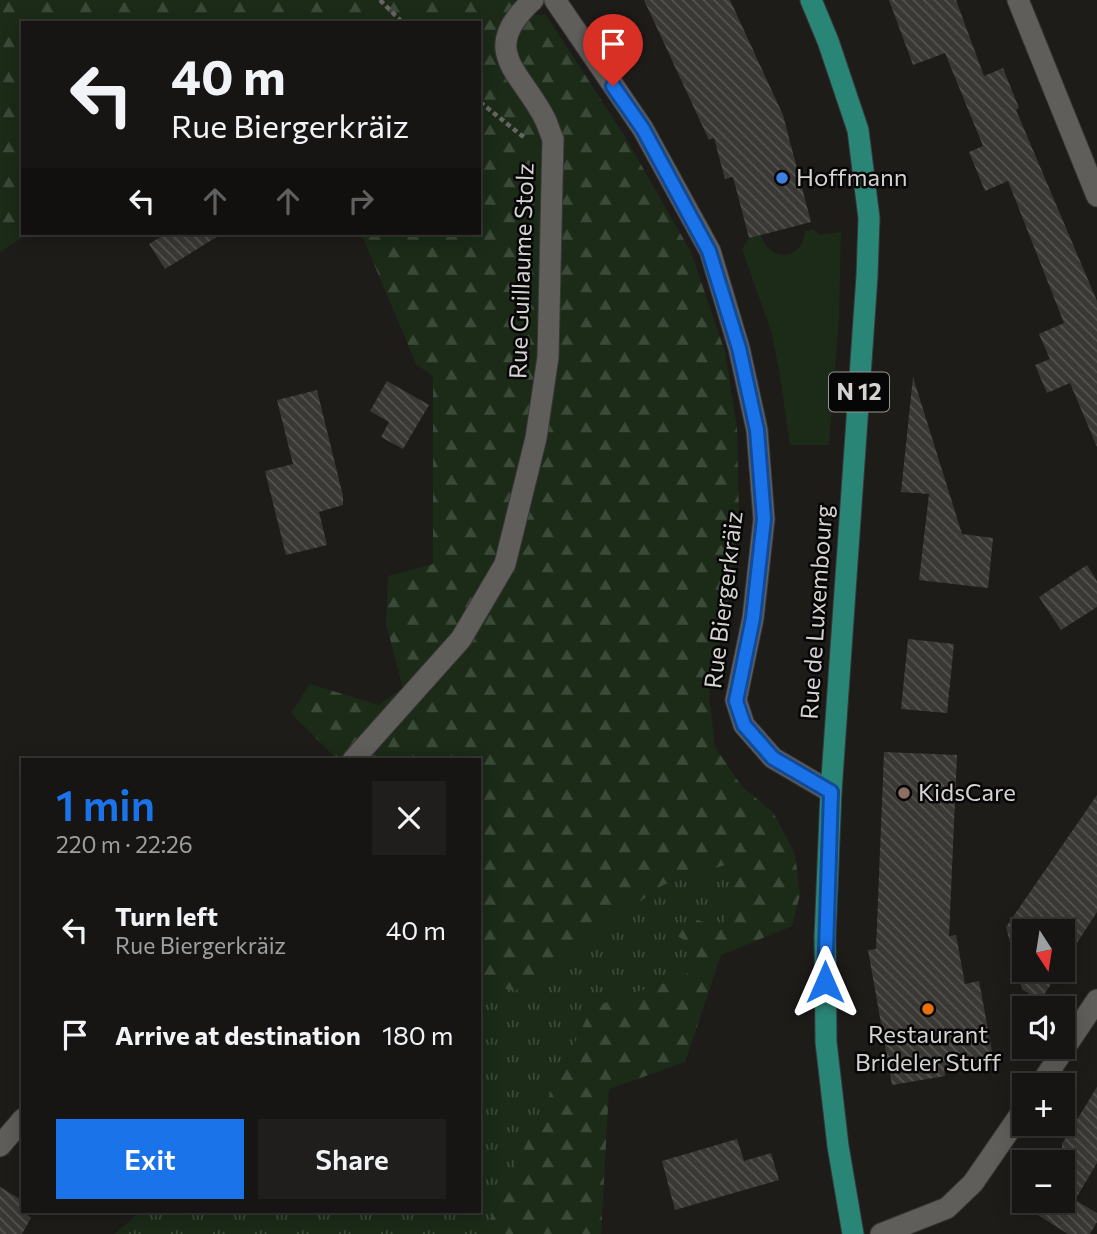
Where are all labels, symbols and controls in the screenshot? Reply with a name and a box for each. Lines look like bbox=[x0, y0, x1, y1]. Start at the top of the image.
pin bbox=[583, 14, 643, 86]
icon: arrive bbox=[594, 25, 632, 63]
text: 40 m bbox=[171, 45, 286, 105]
icon: left bbox=[56, 49, 147, 140]
text: Rue Biergerkräiz bbox=[171, 105, 409, 145]
street label: Rue Guillaume Stolz bbox=[502, 162, 539, 379]
place label: Hoffmann bbox=[796, 162, 908, 191]
marker: Hoffmann bbox=[774, 170, 790, 186]
icon: left bbox=[123, 182, 161, 220]
icon: ahead bbox=[196, 182, 234, 220]
icon: ahead bbox=[269, 182, 307, 220]
icon: right bbox=[342, 182, 380, 220]
road number: N 12 bbox=[829, 372, 889, 412]
street label: Rue de Luxembourg bbox=[794, 504, 837, 720]
street label: Rue Biergerkräiz bbox=[697, 509, 748, 690]
place label: KidsCare bbox=[918, 777, 1016, 806]
text: 1 min bbox=[56, 778, 155, 830]
button: close bbox=[372, 781, 446, 855]
marker: KidsCare bbox=[896, 785, 912, 801]
text: 220 m · 22:26 bbox=[56, 830, 193, 858]
text: Turn left bbox=[115, 900, 218, 931]
icon: left bbox=[56, 911, 94, 949]
text: 40 m bbox=[386, 914, 446, 945]
north arrow bbox=[1012, 919, 1074, 982]
map controls bbox=[1012, 919, 1075, 1213]
text: Rue Biergerkräiz bbox=[115, 931, 286, 959]
position arrow bbox=[788, 945, 862, 1019]
button: sound bbox=[1012, 996, 1075, 1059]
marker: Restaurant Brideler Stuff bbox=[920, 1001, 936, 1017]
icon: arrive bbox=[56, 1016, 94, 1054]
text: Arrive at destination bbox=[115, 1019, 361, 1050]
text: 180 m bbox=[382, 1019, 453, 1050]
place label: Restaurant Brideler Stuff bbox=[855, 1019, 1002, 1076]
button: + bbox=[1012, 1073, 1075, 1136]
button: Exit bbox=[56, 1119, 244, 1199]
button: Share bbox=[258, 1119, 446, 1199]
button: − bbox=[1012, 1150, 1075, 1213]

